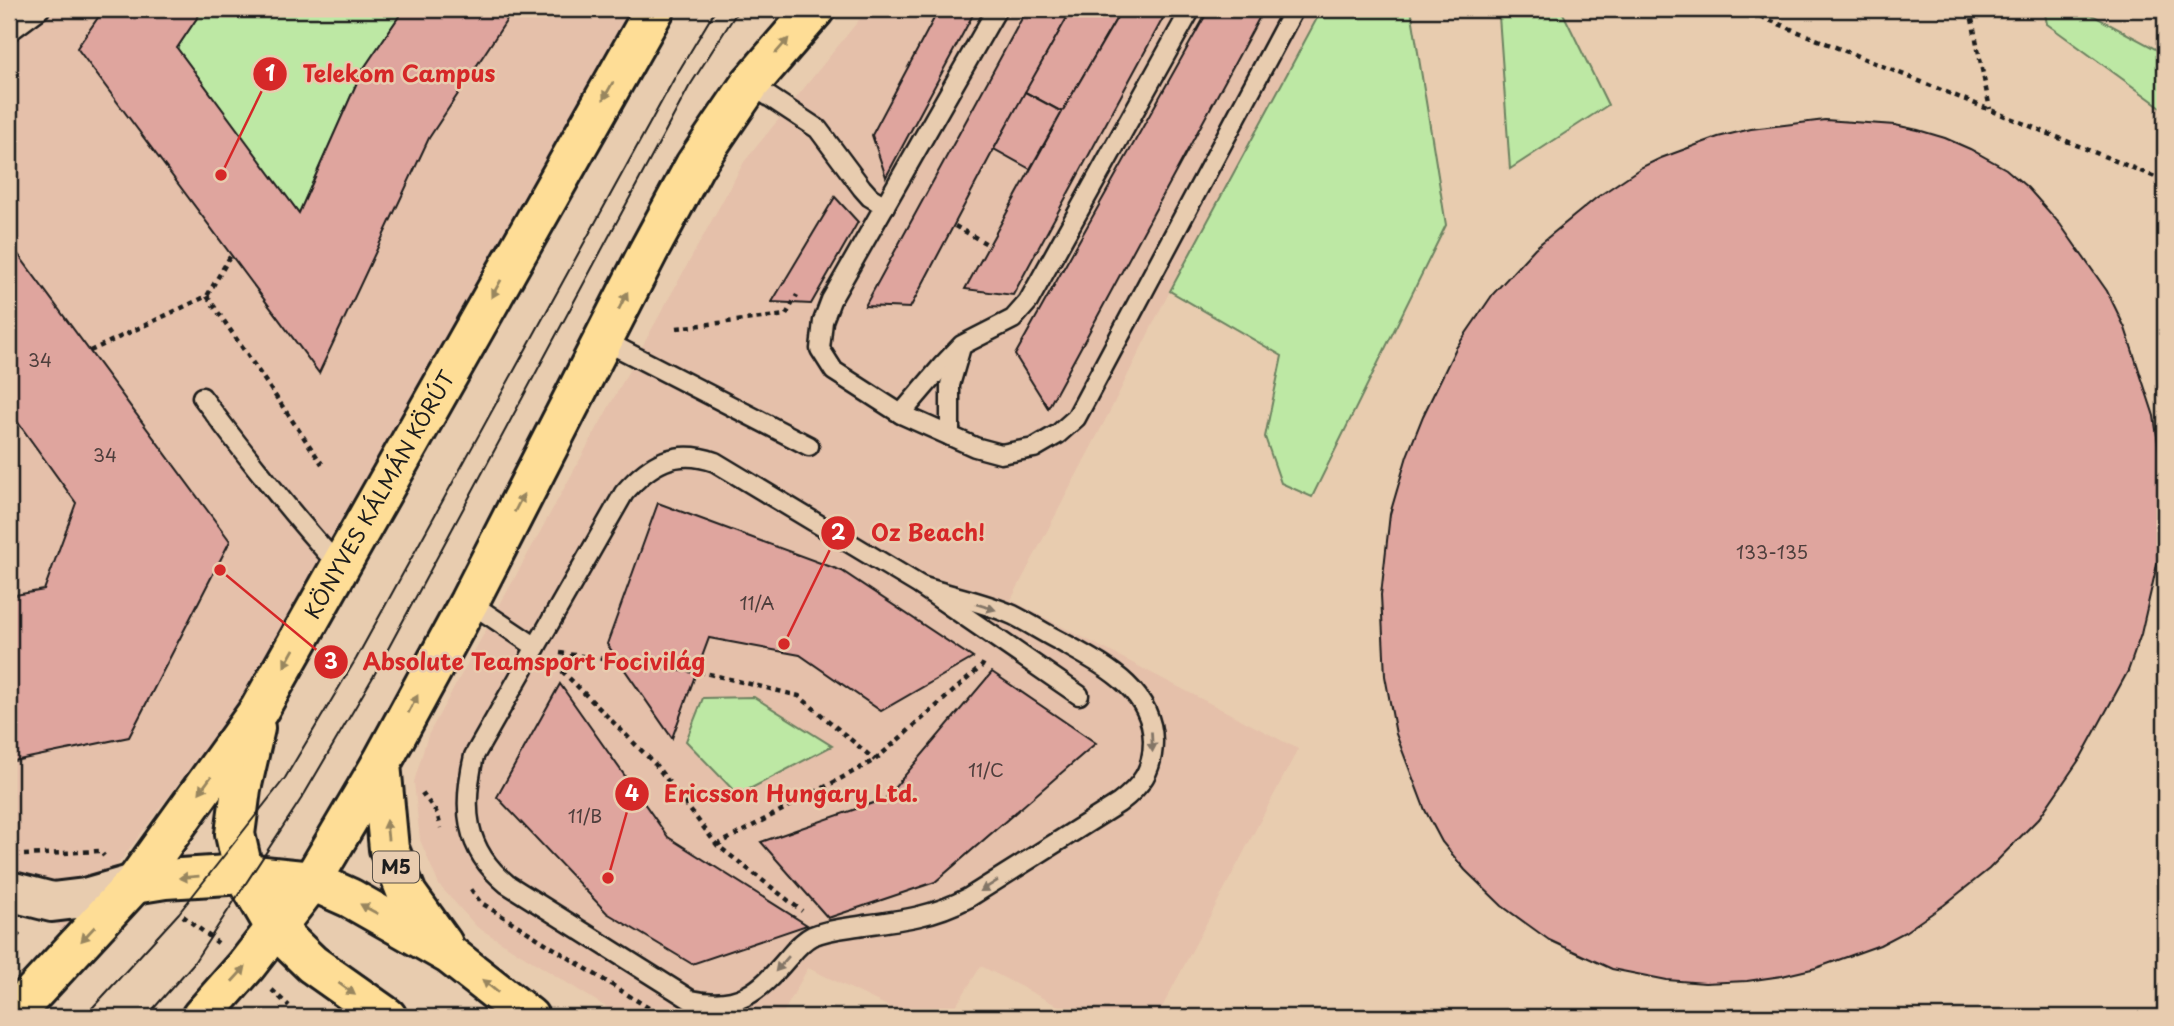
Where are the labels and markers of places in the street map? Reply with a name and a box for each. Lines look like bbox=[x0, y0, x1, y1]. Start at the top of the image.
callout: Telekom Campus bbox=[252, 52, 510, 96]
callout: Oz Beach! bbox=[821, 511, 1000, 555]
callout: Absolute Teamsport Focivilág bbox=[313, 640, 720, 684]
callout: Ericsson Hungary Ltd. bbox=[615, 772, 932, 816]

